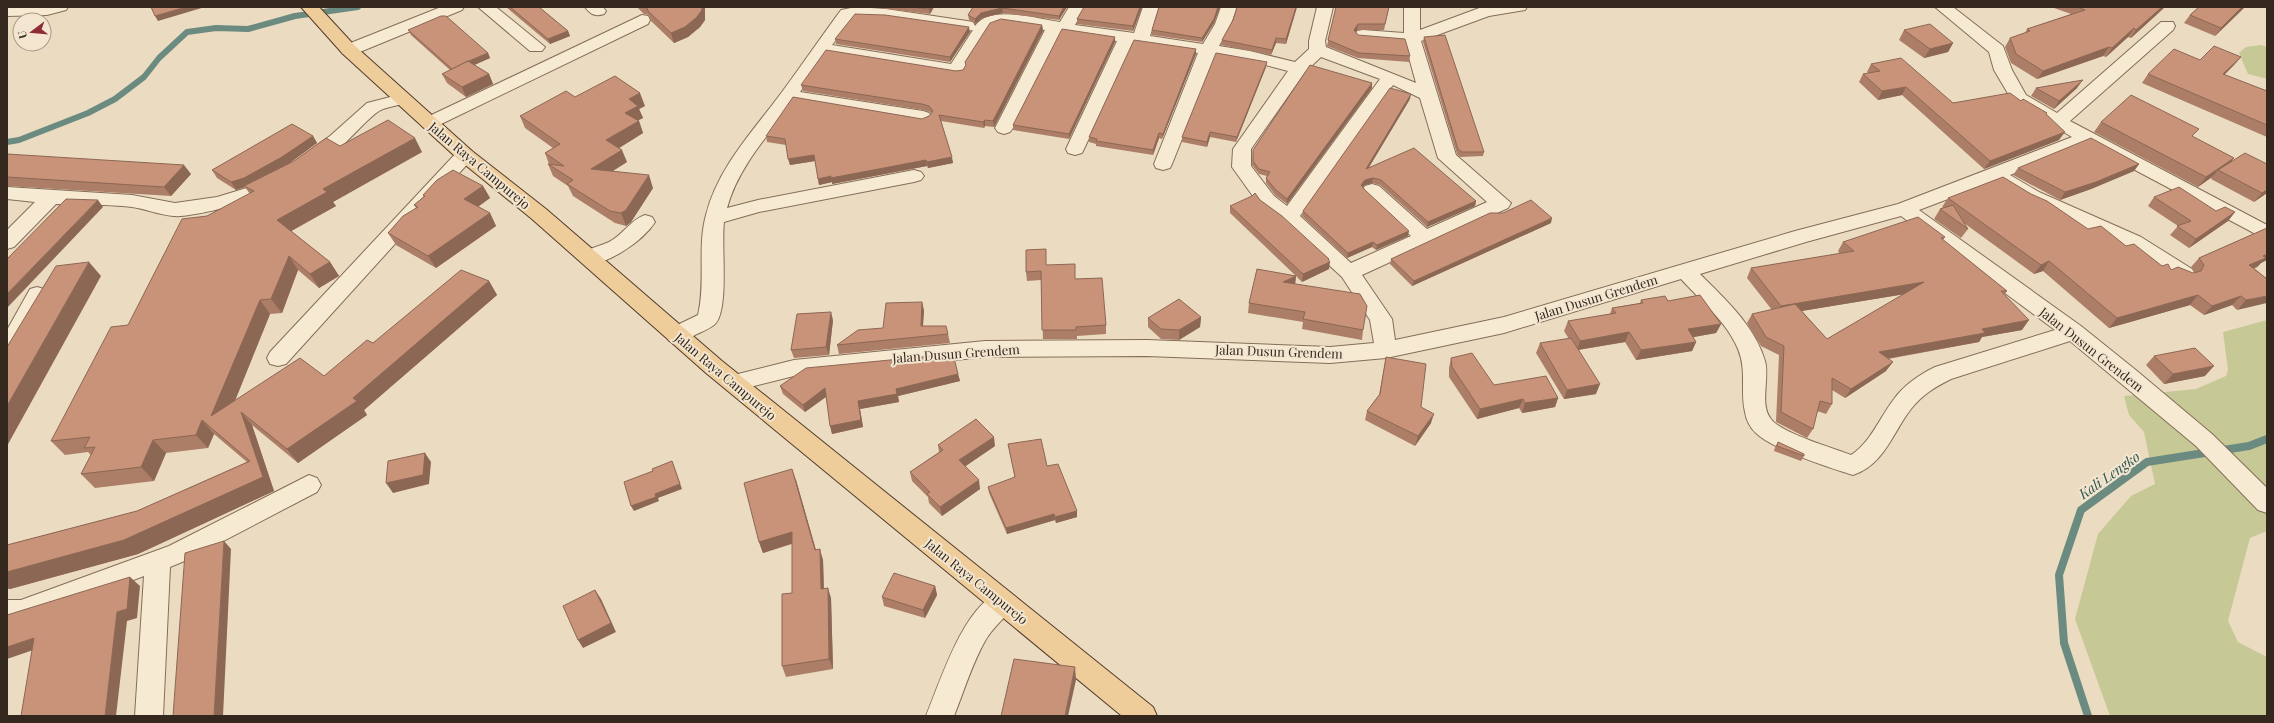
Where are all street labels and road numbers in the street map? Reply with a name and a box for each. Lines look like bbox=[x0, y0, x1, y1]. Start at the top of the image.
street label: Jalan Raya Campurejo bbox=[425, 117, 534, 212]
street label: Jalan Dusun Grendem bbox=[1532, 270, 1660, 324]
street label: Jalan Dusun Grendem bbox=[2036, 302, 2148, 395]
street label: Jalan Raya Campurejo bbox=[671, 328, 780, 423]
street label: Jalan Dusun Grendem bbox=[891, 340, 1021, 366]
street label: Jalan Dusun Grendem bbox=[1214, 340, 1344, 362]
street label: Jalan Raya Campurejo bbox=[921, 534, 1032, 628]

